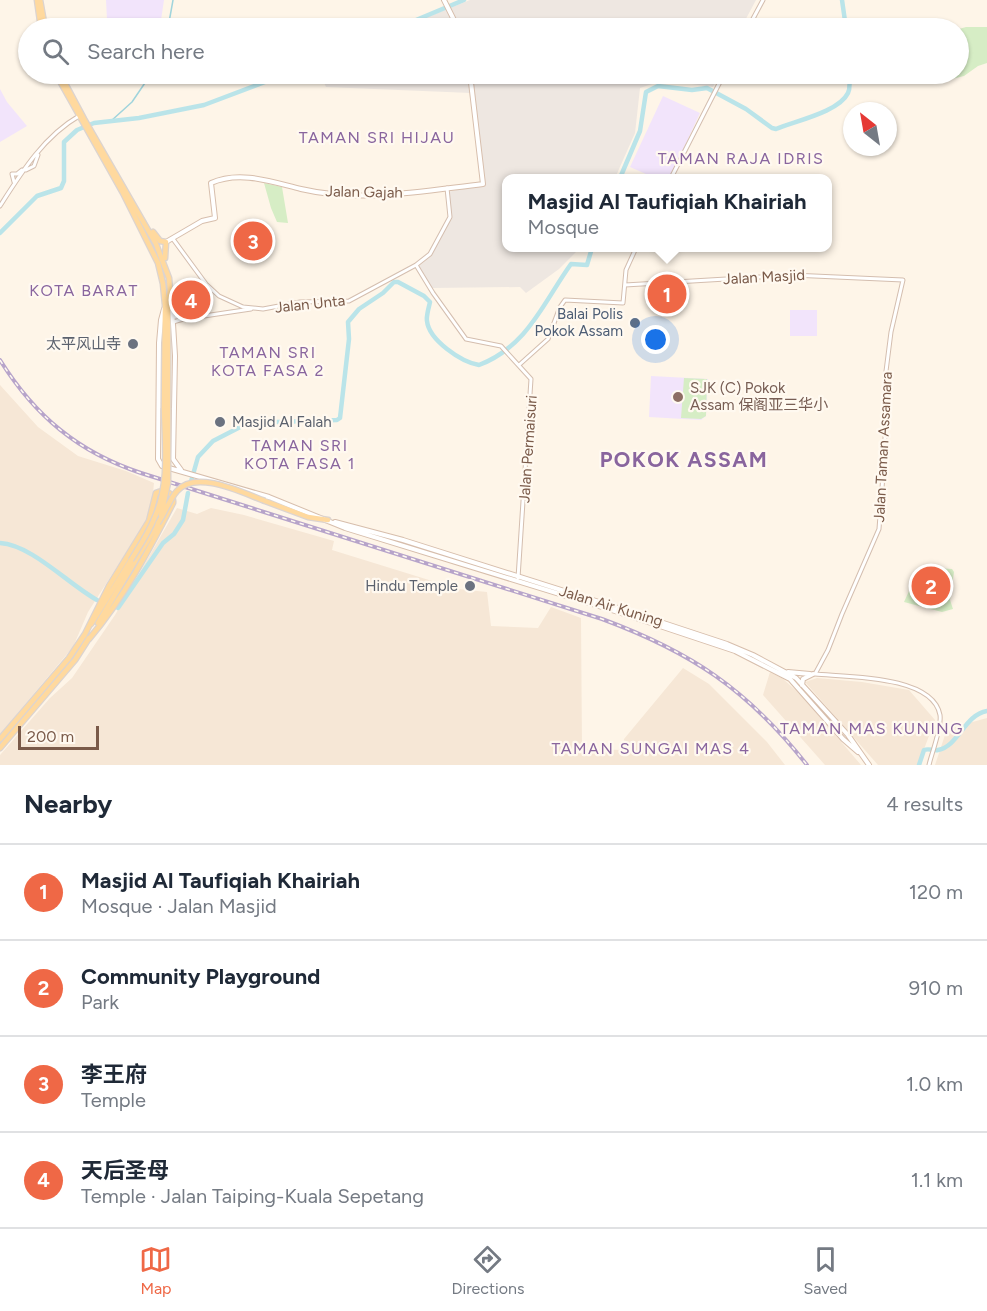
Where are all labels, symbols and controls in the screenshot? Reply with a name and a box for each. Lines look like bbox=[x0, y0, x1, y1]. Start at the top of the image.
search box bbox=[18, 18, 969, 84]
icon: search bbox=[39, 35, 72, 68]
text: Search here bbox=[87, 38, 205, 65]
north arrow bbox=[843, 102, 897, 156]
district label: TAMAN SRI HIJAU bbox=[299, 128, 455, 147]
district label: TAMAN RAJA IDRIS bbox=[658, 149, 824, 168]
popup bbox=[502, 174, 832, 252]
street label: Jalan Gajah bbox=[325, 182, 403, 202]
text: Masjid Al Taufiqiah Khairiah bbox=[527, 188, 807, 215]
text: Mosque bbox=[527, 215, 599, 239]
pin: 3 bbox=[234, 218, 272, 264]
street label: Jalan Masjid bbox=[723, 266, 805, 288]
pin: 1 bbox=[648, 272, 686, 316]
pin: 4 bbox=[172, 278, 210, 322]
district label: KOTA BARAT bbox=[29, 281, 139, 300]
street label: Jalan Unta bbox=[274, 291, 346, 317]
place label: Balai Polis Pokok Assam bbox=[534, 305, 623, 340]
marker: Balai Polis Pokok Assam bbox=[628, 316, 642, 330]
your location bbox=[641, 325, 670, 354]
place label: 太平风山寺 bbox=[46, 335, 121, 353]
marker: 太平风山寺 bbox=[126, 337, 140, 351]
district label: TAMAN SRI KOTA FASA 2 bbox=[211, 343, 325, 380]
street label: Jalan Taman Assamara bbox=[870, 371, 896, 523]
place label: SJK (C) Pokok Assam 保阁亚三华小 bbox=[690, 379, 828, 414]
marker: SJK (C) Pokok Assam 保阁亚三华小 bbox=[671, 390, 685, 404]
street label: Jalan Permaisuri bbox=[515, 394, 541, 504]
place label: Masjid Al Falah bbox=[232, 413, 332, 431]
marker: Masjid Al Falah bbox=[213, 415, 227, 429]
district label: TAMAN SRI KOTA FASA 1 bbox=[244, 436, 356, 473]
district label: POKOK ASSAM bbox=[600, 447, 768, 472]
pin: 2 bbox=[912, 564, 950, 608]
place label: Hindu Temple bbox=[365, 577, 458, 595]
marker: Hindu Temple bbox=[463, 579, 477, 593]
street label: Jalan Air Kuning bbox=[557, 582, 665, 630]
district label: TAMAN MAS KUNING bbox=[780, 719, 964, 738]
scale bar bbox=[18, 723, 99, 750]
text: 200 m bbox=[27, 727, 74, 746]
district label: TAMAN SUNGAI MAS 4 bbox=[551, 739, 751, 758]
text: Nearby bbox=[24, 788, 112, 820]
text: 4 results bbox=[886, 792, 963, 816]
text: Masjid Al Taufiqiah Khairiah bbox=[81, 867, 360, 894]
text: 1 bbox=[39, 880, 48, 904]
text: 120 m bbox=[909, 880, 963, 904]
text: Mosque · Jalan Masjid bbox=[81, 894, 277, 918]
text: Community Playground bbox=[81, 963, 320, 990]
text: 2 bbox=[38, 976, 49, 1000]
text: 910 m bbox=[909, 976, 963, 1000]
text: Park bbox=[81, 990, 119, 1014]
text: 李王府 bbox=[81, 1061, 147, 1088]
text: 3 bbox=[38, 1072, 49, 1096]
text: 1.0 km bbox=[906, 1072, 963, 1096]
text: Temple bbox=[81, 1088, 146, 1112]
text: 天后圣母 bbox=[81, 1157, 169, 1184]
text: 4 bbox=[37, 1168, 50, 1192]
text: 1.1 km bbox=[911, 1168, 963, 1192]
text: Temple · Jalan Taiping-Kuala Sepetang bbox=[81, 1184, 424, 1208]
tab: Map bbox=[139, 1243, 172, 1298]
tab: Directions bbox=[451, 1243, 524, 1298]
tab: Saved bbox=[803, 1243, 848, 1298]

